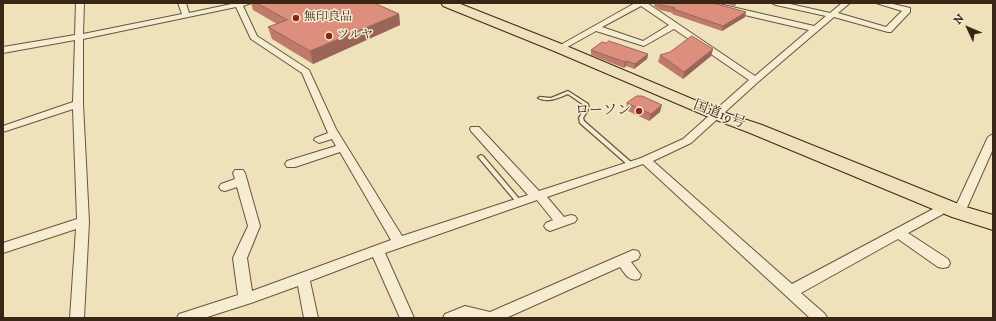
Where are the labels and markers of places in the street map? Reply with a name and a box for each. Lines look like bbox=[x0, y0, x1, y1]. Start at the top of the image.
place label: 無印良品 bbox=[304, 11, 352, 25]
marker: 無印良品 bbox=[291, 13, 301, 23]
place label: ツルヤ bbox=[337, 29, 373, 43]
marker: ツルヤ bbox=[324, 31, 334, 41]
place label: ローソン bbox=[575, 103, 631, 119]
marker: ローソン bbox=[634, 106, 644, 116]

